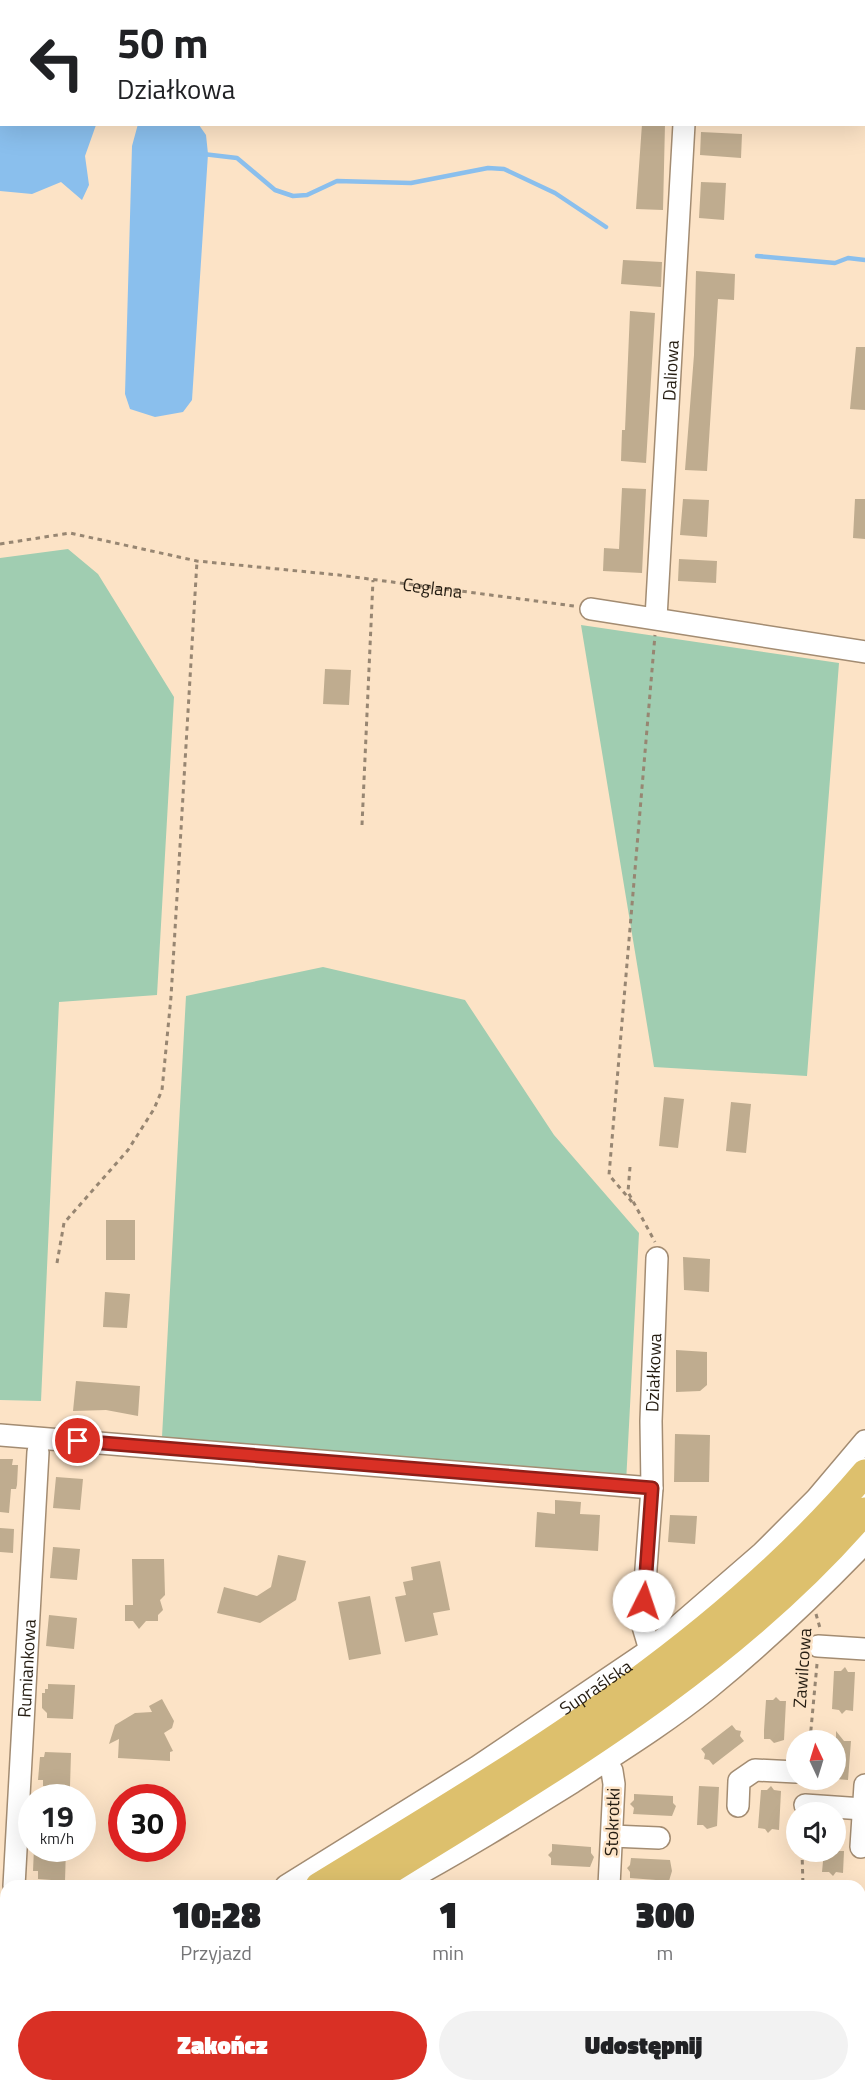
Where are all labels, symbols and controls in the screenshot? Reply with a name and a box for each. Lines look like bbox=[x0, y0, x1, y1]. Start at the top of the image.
text: 50 m bbox=[117, 10, 209, 74]
icon: left bbox=[18, 24, 96, 102]
text: Działkowa bbox=[117, 68, 235, 109]
street label: Daliowa bbox=[655, 339, 685, 402]
street label: Ceglana bbox=[401, 570, 464, 605]
street label: Działkowa bbox=[638, 1333, 668, 1412]
pin bbox=[52, 1415, 103, 1466]
icon: arrive bbox=[61, 1424, 94, 1457]
position arrow bbox=[612, 1569, 676, 1633]
street label: Rumiankowa bbox=[10, 1618, 42, 1718]
street label: Zawilcowa bbox=[786, 1627, 818, 1709]
street label: Supraślska bbox=[554, 1653, 637, 1721]
north arrow bbox=[786, 1730, 846, 1790]
map controls bbox=[786, 1730, 846, 1862]
speed limit sign: 30 bbox=[108, 1784, 186, 1862]
street label: Stokrotki bbox=[597, 1787, 627, 1857]
text: 19 bbox=[40, 1793, 74, 1839]
button: sound bbox=[786, 1802, 846, 1862]
text: km/h bbox=[40, 1827, 74, 1850]
text: 10:28 bbox=[171, 1887, 261, 1942]
text: 1 bbox=[438, 1887, 458, 1942]
text: 300 bbox=[635, 1887, 695, 1942]
text: Przyjazd bbox=[180, 1937, 252, 1968]
text: min bbox=[432, 1937, 464, 1968]
text: m bbox=[657, 1937, 673, 1968]
button: Zakończ bbox=[18, 2011, 427, 2080]
button: Udostępnij bbox=[439, 2011, 848, 2080]

